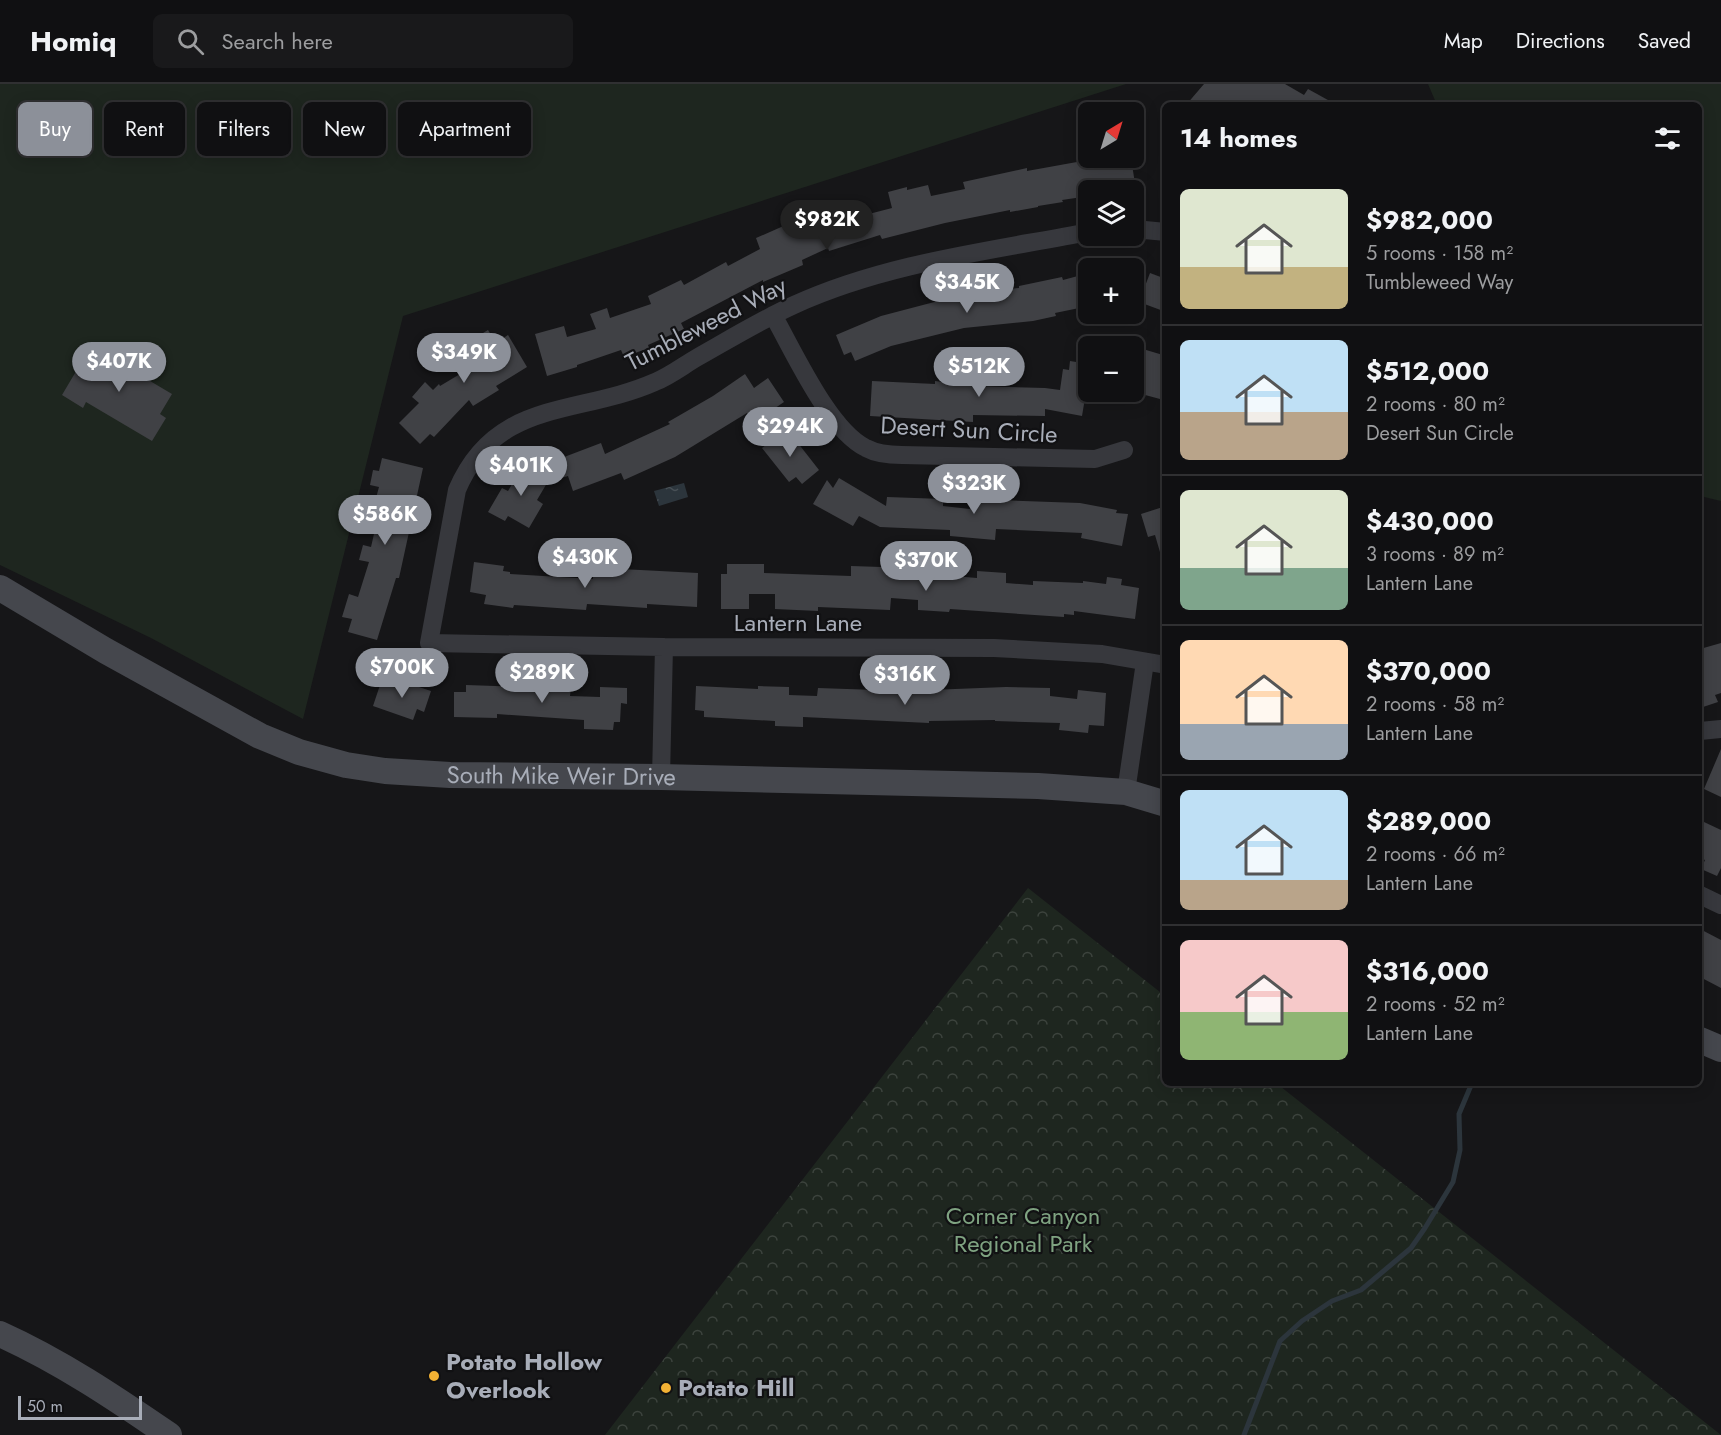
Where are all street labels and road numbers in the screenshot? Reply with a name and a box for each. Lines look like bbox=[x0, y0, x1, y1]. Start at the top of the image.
street label: Tumbleweed Way bbox=[619, 268, 793, 379]
street label: Desert Sun Circle bbox=[880, 407, 1059, 452]
street label: Lantern Lane bbox=[734, 605, 862, 640]
street label: South Mike Weir Drive bbox=[447, 757, 676, 794]

